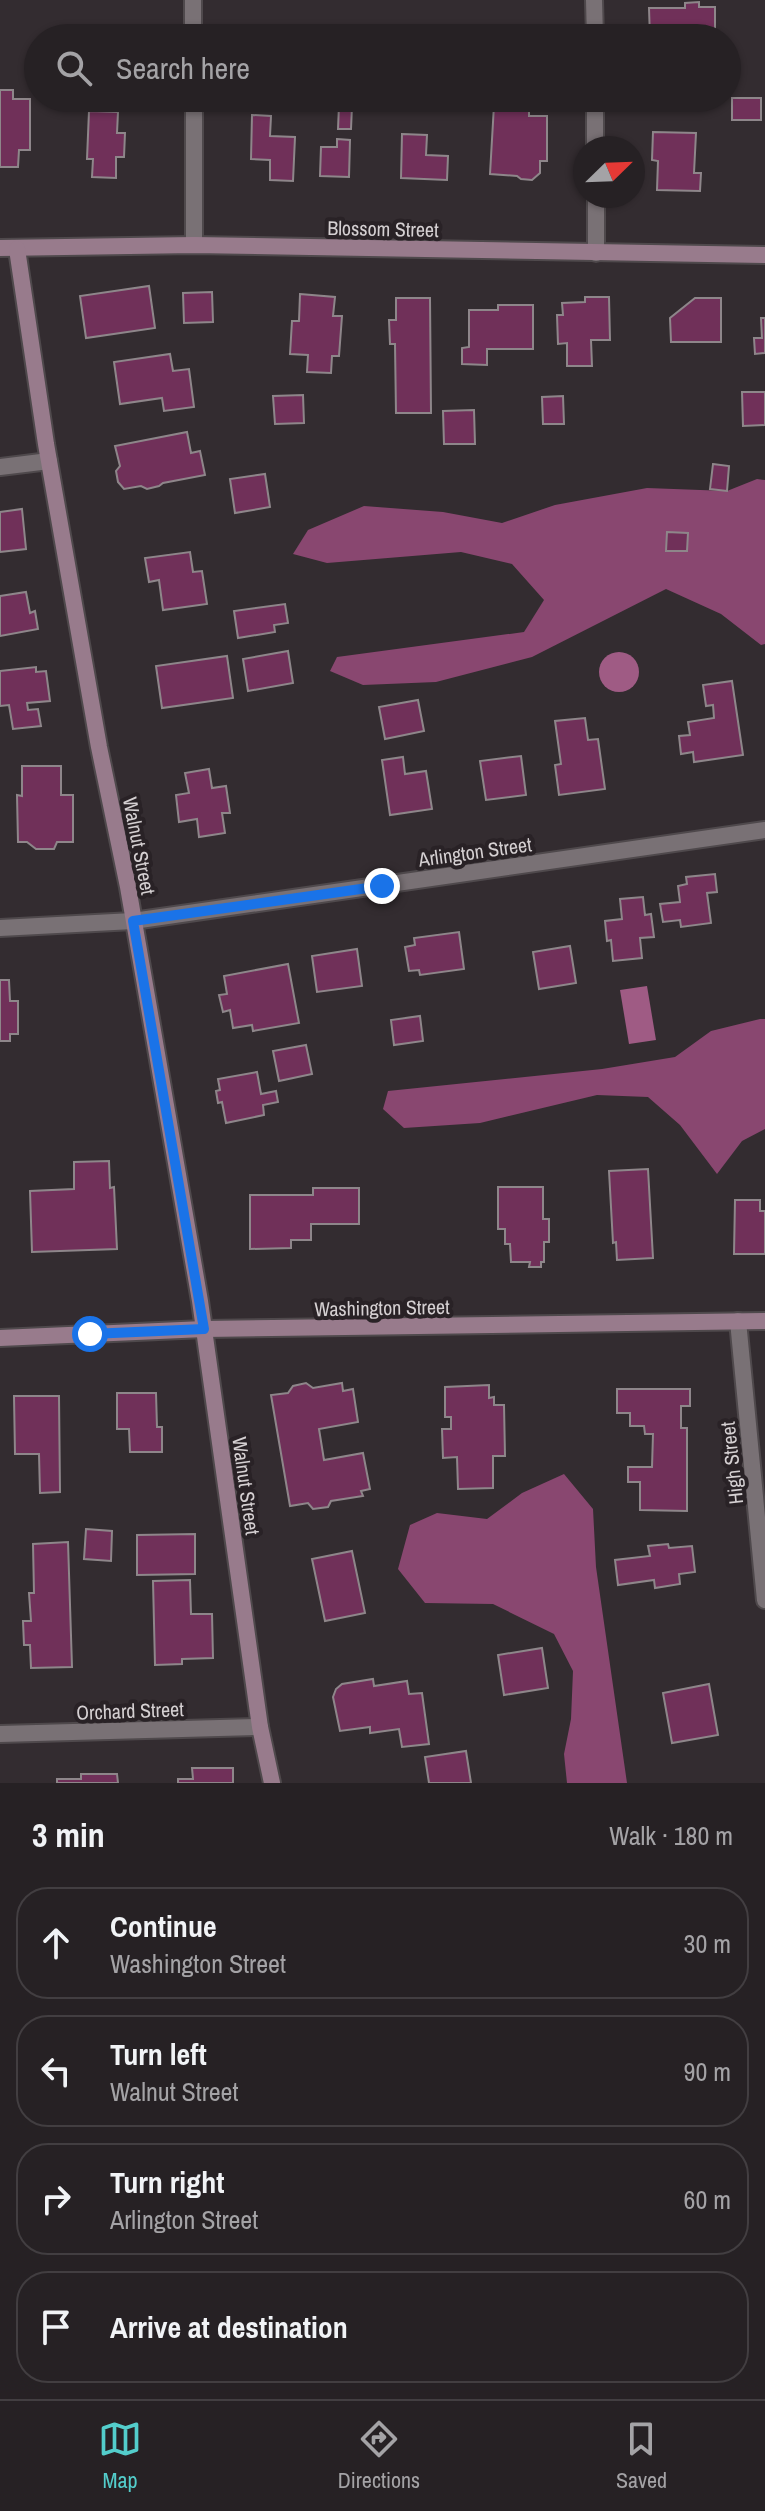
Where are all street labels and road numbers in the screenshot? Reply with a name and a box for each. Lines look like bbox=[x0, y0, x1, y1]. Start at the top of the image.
street label: Blossom Street bbox=[327, 214, 439, 243]
street label: Walnut Street bbox=[117, 795, 162, 897]
street label: Arlington Street bbox=[416, 830, 534, 873]
street label: Washington Street bbox=[314, 1293, 450, 1322]
street label: High Street bbox=[714, 1420, 749, 1506]
street label: Walnut Street bbox=[226, 1435, 267, 1537]
street label: Orchard Street bbox=[76, 1695, 185, 1726]

